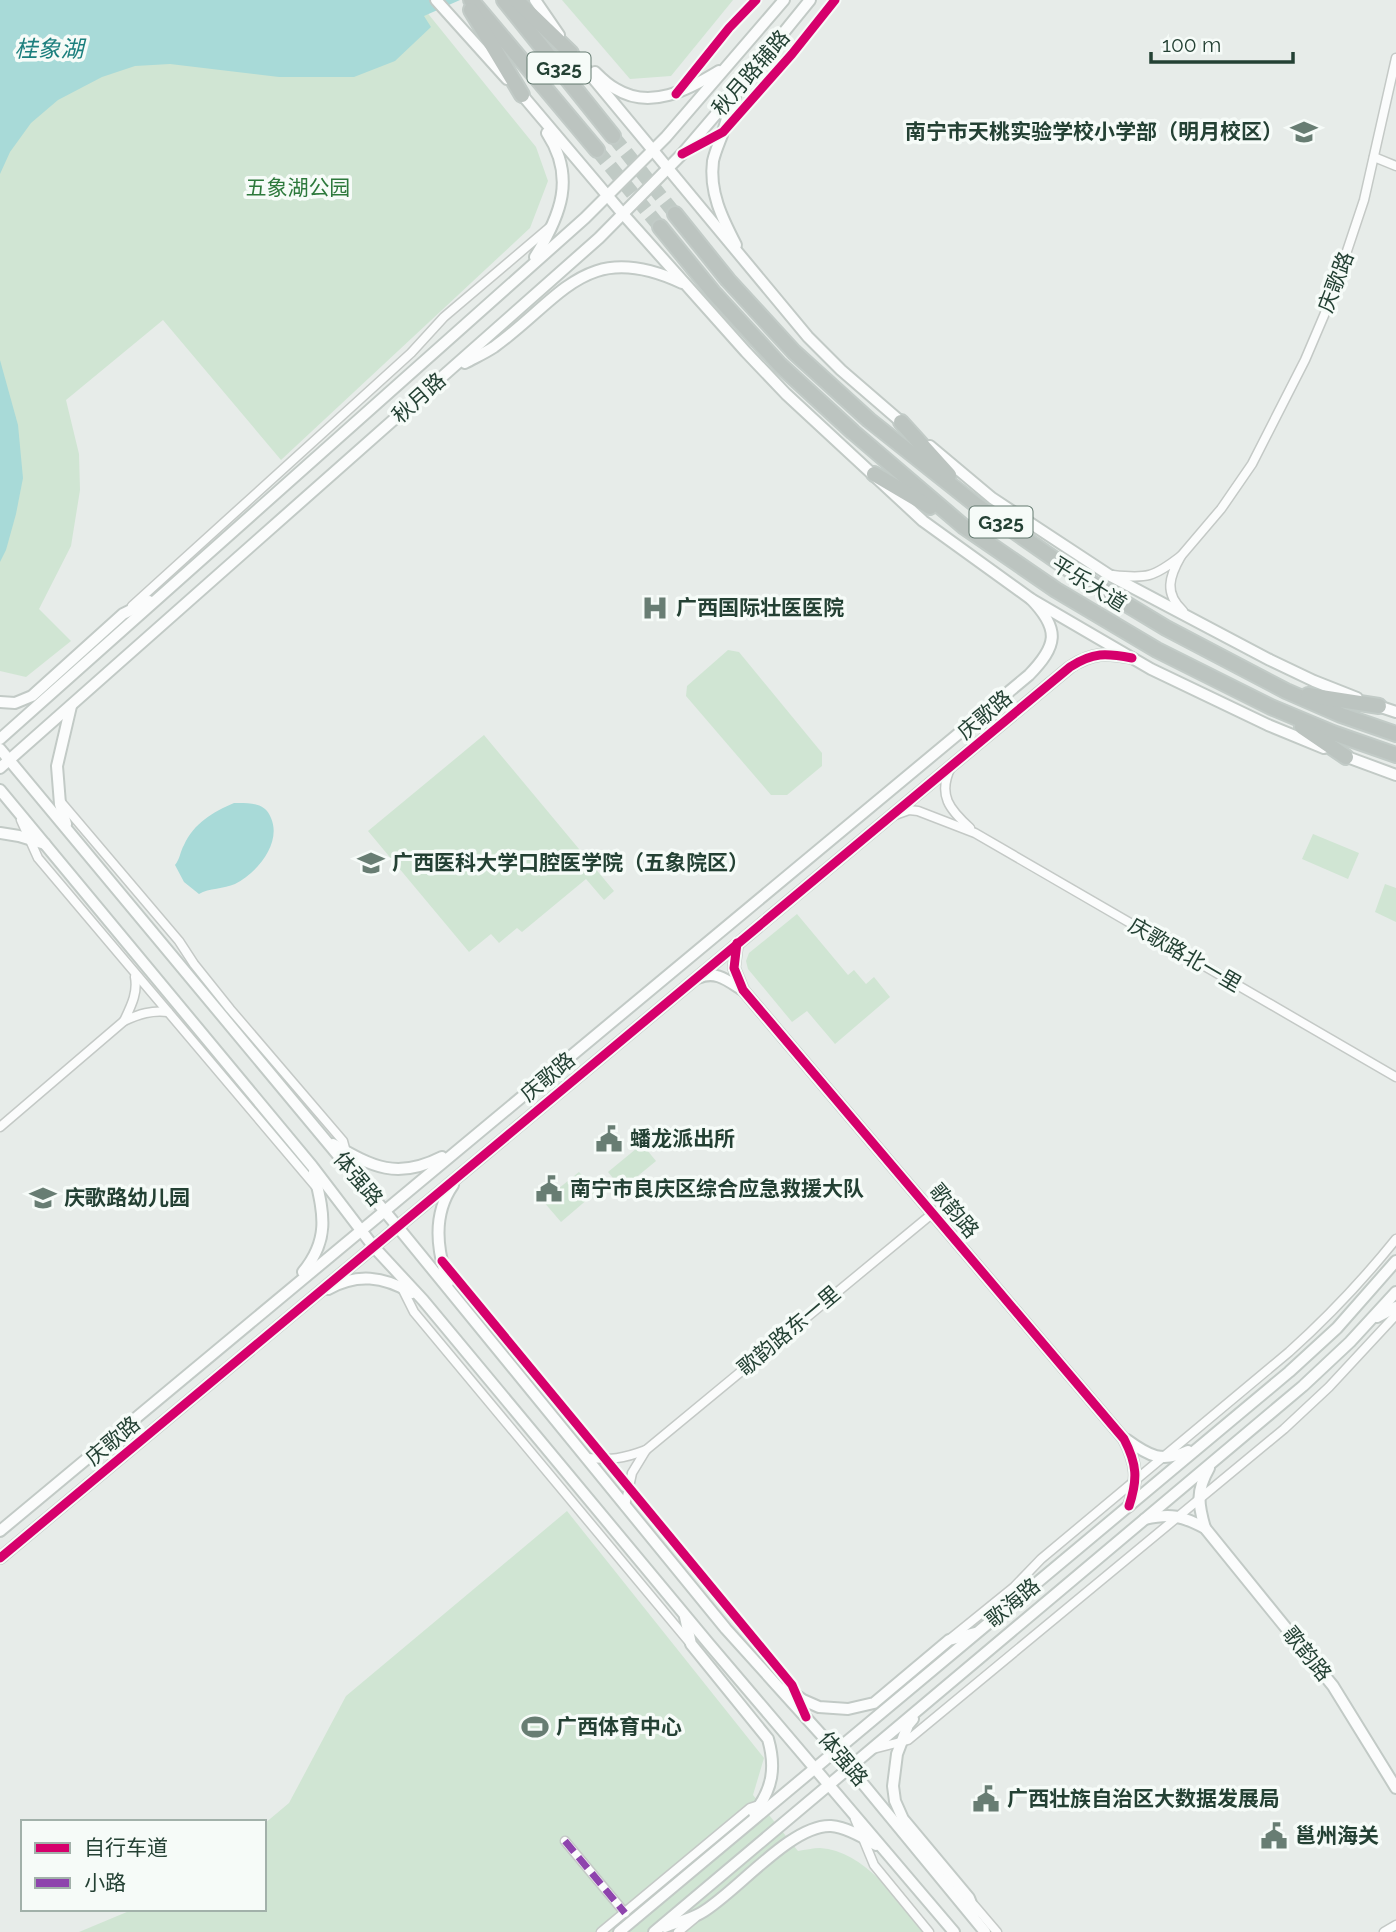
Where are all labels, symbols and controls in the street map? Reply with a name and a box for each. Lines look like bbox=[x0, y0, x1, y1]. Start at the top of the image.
scale bar bbox=[1151, 21, 1293, 65]
street label: 秋月路辅路 bbox=[707, 25, 794, 120]
text: 100 m bbox=[1162, 32, 1221, 57]
water label: 桂象湖 bbox=[15, 35, 87, 62]
road number: G325 bbox=[528, 52, 590, 83]
school or university icon: 南宁市天桃实验学校小学部（明月校区） bbox=[1289, 117, 1319, 147]
place label: 南宁市天桃实验学校小学部（明月校区） bbox=[905, 119, 1283, 144]
park label: 五象湖公园 bbox=[246, 175, 351, 200]
street label: 庆歌路 bbox=[1313, 248, 1358, 316]
street label: 秋月路 bbox=[387, 367, 450, 428]
road number: G325 bbox=[970, 506, 1032, 538]
street label: 平乐大道 bbox=[1047, 551, 1132, 616]
hospital icon: 广西国际壮医医院 bbox=[640, 593, 670, 623]
place label: 广西国际壮医医院 bbox=[676, 595, 844, 620]
street label: 庆歌路 bbox=[953, 685, 1017, 744]
school or university icon: 广西医科大学口腔医学院（五象院区） bbox=[356, 848, 386, 878]
place label: 广西医科大学口腔医学院（五象院区） bbox=[392, 850, 749, 875]
street label: 庆歌路北一里 bbox=[1124, 912, 1246, 997]
street label: 庆歌路 bbox=[516, 1047, 580, 1106]
public building icon: 蟠龙派出所 bbox=[594, 1124, 624, 1154]
place label: 蟠龙派出所 bbox=[630, 1126, 735, 1151]
street label: 体强路 bbox=[329, 1147, 388, 1211]
public building icon: 南宁市良庆区综合应急救援大队 bbox=[534, 1174, 564, 1204]
place label: 南宁市良庆区综合应急救援大队 bbox=[570, 1176, 864, 1201]
street label: 歌韵路 bbox=[925, 1179, 984, 1243]
school or university icon: 庆歌路幼儿园 bbox=[28, 1183, 58, 1213]
place label: 庆歌路幼儿园 bbox=[64, 1185, 190, 1210]
street label: 歌韵路东一里 bbox=[732, 1281, 845, 1381]
street label: 庆歌路 bbox=[81, 1411, 145, 1470]
street label: 歌海路 bbox=[981, 1573, 1045, 1632]
street label: 歌韵路 bbox=[1278, 1621, 1337, 1686]
sports icon: 广西体育中心 bbox=[520, 1712, 550, 1742]
place label: 广西体育中心 bbox=[556, 1714, 682, 1739]
street label: 体强路 bbox=[814, 1727, 873, 1791]
public building icon: 广西壮族自治区大数据发展局 bbox=[971, 1784, 1001, 1814]
place label: 广西壮族自治区大数据发展局 bbox=[1007, 1786, 1280, 1811]
legend bbox=[21, 1820, 266, 1911]
public building icon: 邕州海关 bbox=[1259, 1821, 1289, 1851]
place label: 邕州海关 bbox=[1295, 1823, 1379, 1848]
text: 自行车道 bbox=[84, 1835, 168, 1860]
text: 小路 bbox=[84, 1870, 126, 1895]

